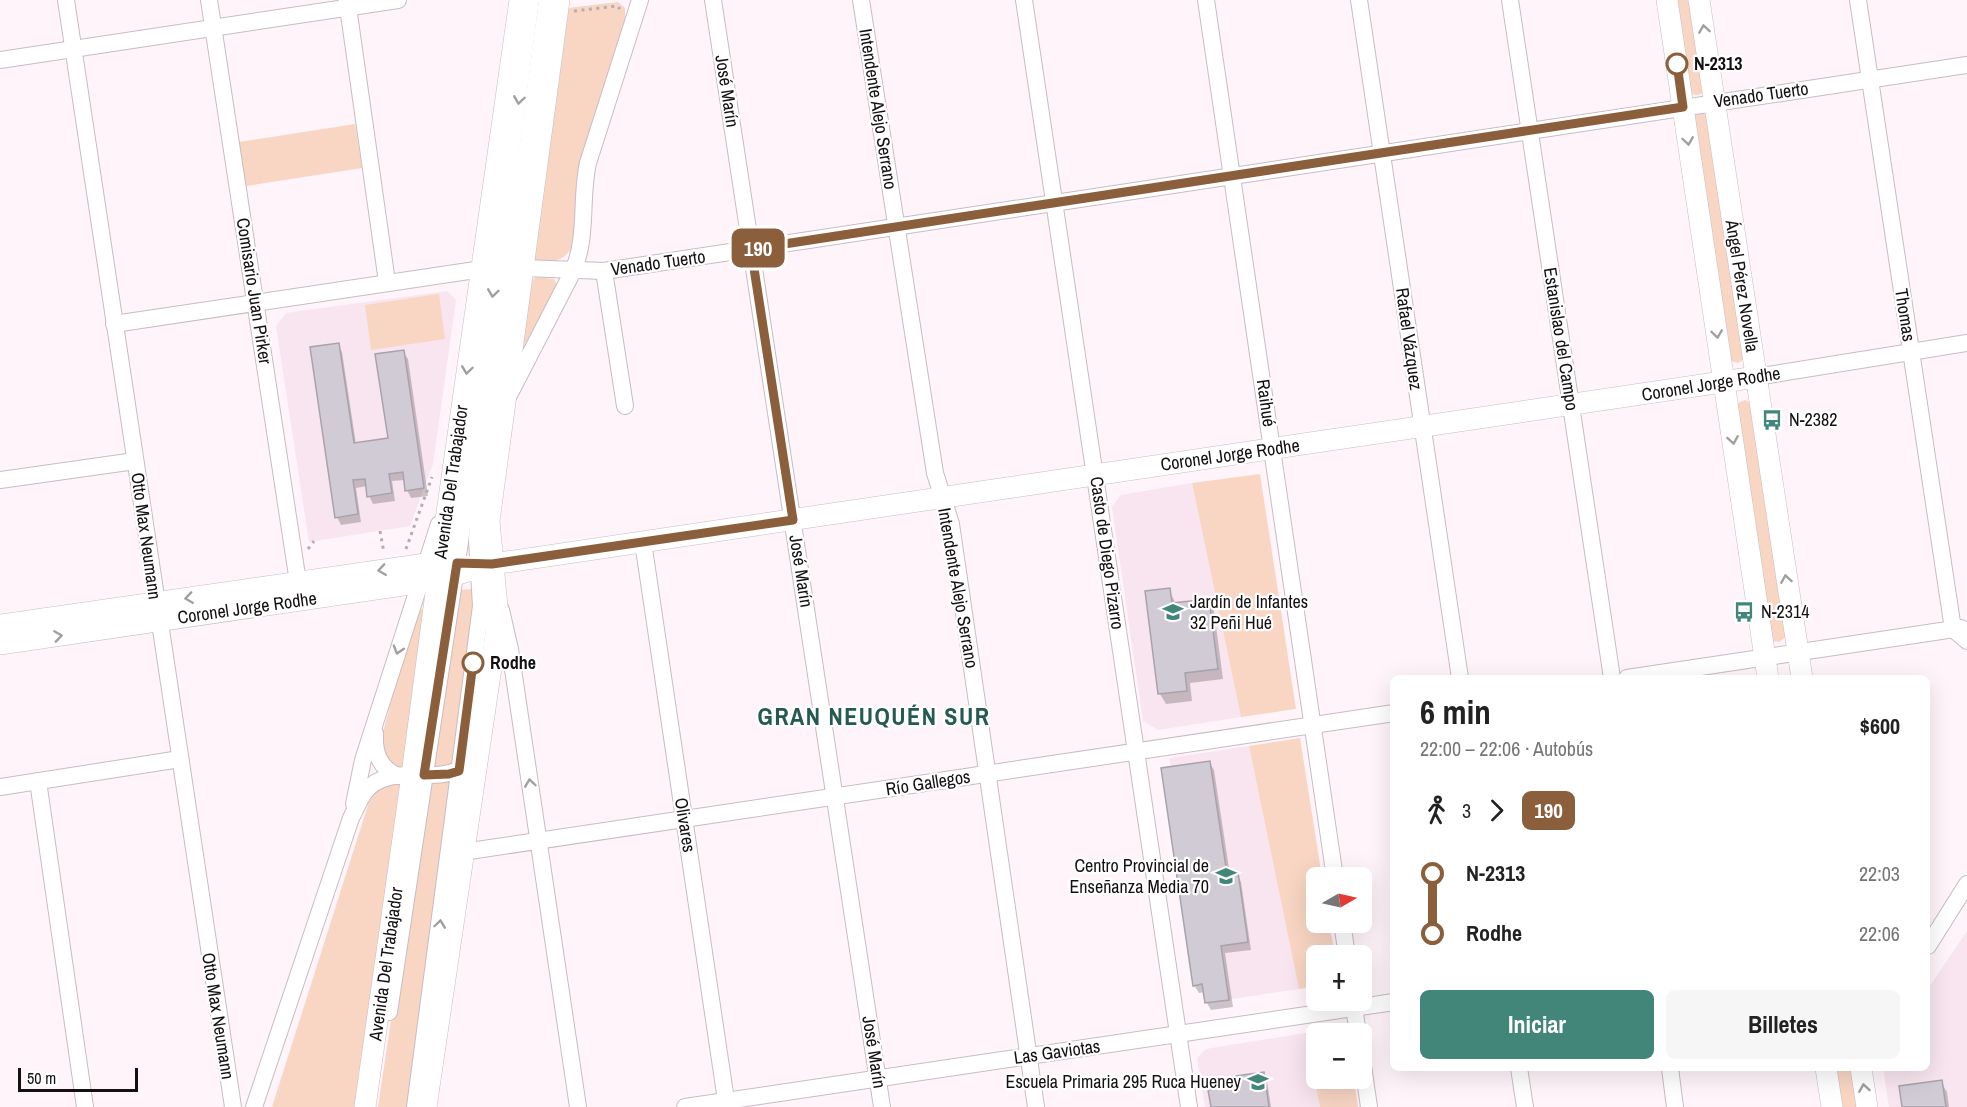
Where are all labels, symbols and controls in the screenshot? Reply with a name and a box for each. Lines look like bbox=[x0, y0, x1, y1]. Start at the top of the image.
one-way arrow bbox=[1698, 24, 1710, 33]
street label: Intendente Alejo Serrano bbox=[853, 27, 904, 191]
place label: N-2313 bbox=[1694, 51, 1742, 76]
street label: José Marín bbox=[709, 53, 746, 129]
marker: N-2313 bbox=[1666, 53, 1688, 75]
street label: Venado Tuerto bbox=[1712, 75, 1810, 114]
one-way arrow bbox=[513, 95, 525, 104]
one-way arrow bbox=[1682, 136, 1694, 146]
street label: Comisario Juan Pirker bbox=[231, 216, 278, 366]
street label: Ángel Pérez Novella bbox=[1720, 217, 1765, 354]
line badge: 190 bbox=[724, 228, 792, 268]
text: 190 bbox=[744, 234, 772, 263]
street label: Venado Tuerto bbox=[609, 243, 707, 282]
street label: Estanislao del Campo bbox=[1538, 266, 1585, 412]
street label: Rafael Vázquez bbox=[1390, 286, 1429, 392]
street label: Thomas bbox=[1889, 287, 1922, 343]
one-way arrow bbox=[488, 288, 500, 298]
one-way arrow bbox=[1710, 329, 1722, 338]
street label: Coronel Jorge Rodhe bbox=[1640, 360, 1782, 407]
one-way arrow bbox=[462, 365, 474, 374]
street label: Raihué bbox=[1251, 378, 1282, 428]
street label: Avenida Del Trabajador bbox=[427, 403, 474, 561]
place label: N-2382 bbox=[1789, 407, 1837, 432]
bus stop icon: N-2382 bbox=[1760, 408, 1784, 432]
street label: Coronel Jorge Rodhe bbox=[1159, 432, 1301, 477]
one-way arrow bbox=[1726, 435, 1738, 445]
street label: Otto Max Neumann bbox=[125, 471, 168, 601]
street label: Casto de Diego Pizarro bbox=[1084, 475, 1131, 631]
street label: Intendente Alejo Serrano bbox=[932, 506, 985, 670]
street label: José Marín bbox=[783, 533, 820, 609]
one-way arrow bbox=[377, 563, 386, 575]
one-way arrow bbox=[1781, 574, 1793, 583]
street label: Coronel Jorge Rodhe bbox=[176, 585, 318, 630]
place label: Jardín de Infantes 32 Peñi Hué bbox=[1190, 589, 1308, 635]
one-way arrow bbox=[184, 591, 193, 603]
place label: N-2314 bbox=[1761, 599, 1809, 624]
school or university icon: Jardín de Infantes 32 Peñi Hué bbox=[1161, 600, 1185, 624]
bus stop icon: N-2314 bbox=[1732, 600, 1756, 624]
one-way arrow bbox=[53, 630, 62, 642]
one-way arrow bbox=[393, 644, 405, 655]
place label: Rodhe bbox=[490, 650, 536, 675]
marker: Rodhe bbox=[462, 652, 484, 674]
text: 6 min bbox=[1420, 690, 1491, 734]
district label: GRAN NEUQUÉN SUR bbox=[758, 700, 990, 732]
text: $600 bbox=[1860, 711, 1900, 741]
text: 22:00 – 22:06 · Autobús bbox=[1420, 735, 1593, 762]
street label: Río Gallegos bbox=[884, 763, 972, 802]
one-way arrow bbox=[524, 778, 536, 788]
icon: walk bbox=[1420, 794, 1453, 827]
icon: forward bbox=[1480, 794, 1513, 827]
street label: Olivares bbox=[669, 796, 702, 854]
text: 190 bbox=[1534, 796, 1563, 825]
text: 3 bbox=[1462, 797, 1471, 824]
place label: Centro Provincial de Enseñanza Media 70 bbox=[1070, 853, 1209, 899]
text: N-2313 bbox=[1466, 858, 1525, 888]
text: 22:03 bbox=[1859, 860, 1900, 887]
school or university icon: Centro Provincial de Enseñanza Media 70 bbox=[1214, 864, 1238, 888]
north arrow bbox=[1306, 867, 1372, 933]
map controls bbox=[1306, 867, 1372, 1089]
street label: Avenida Del Trabajador bbox=[362, 885, 409, 1043]
text: Rodhe bbox=[1466, 918, 1522, 948]
one-way arrow bbox=[433, 920, 445, 929]
text: 22:06 bbox=[1859, 920, 1900, 947]
button: + bbox=[1306, 945, 1372, 1011]
street label: Otto Max Neumann bbox=[196, 951, 241, 1081]
button: Iniciar bbox=[1420, 990, 1654, 1059]
button: Billetes bbox=[1666, 990, 1900, 1059]
street label: José Marín bbox=[856, 1014, 893, 1090]
button: − bbox=[1306, 1023, 1372, 1089]
street label: Las Gaviotas bbox=[1012, 1033, 1102, 1070]
scale bar bbox=[18, 1065, 138, 1092]
text: 50 m bbox=[27, 1067, 56, 1089]
place label: Escuela Primaria 295 Ruca Hueney bbox=[1006, 1069, 1242, 1094]
school or university icon: Escuela Primaria 295 Ruca Hueney bbox=[1246, 1070, 1270, 1094]
one-way arrow bbox=[1859, 1083, 1871, 1092]

